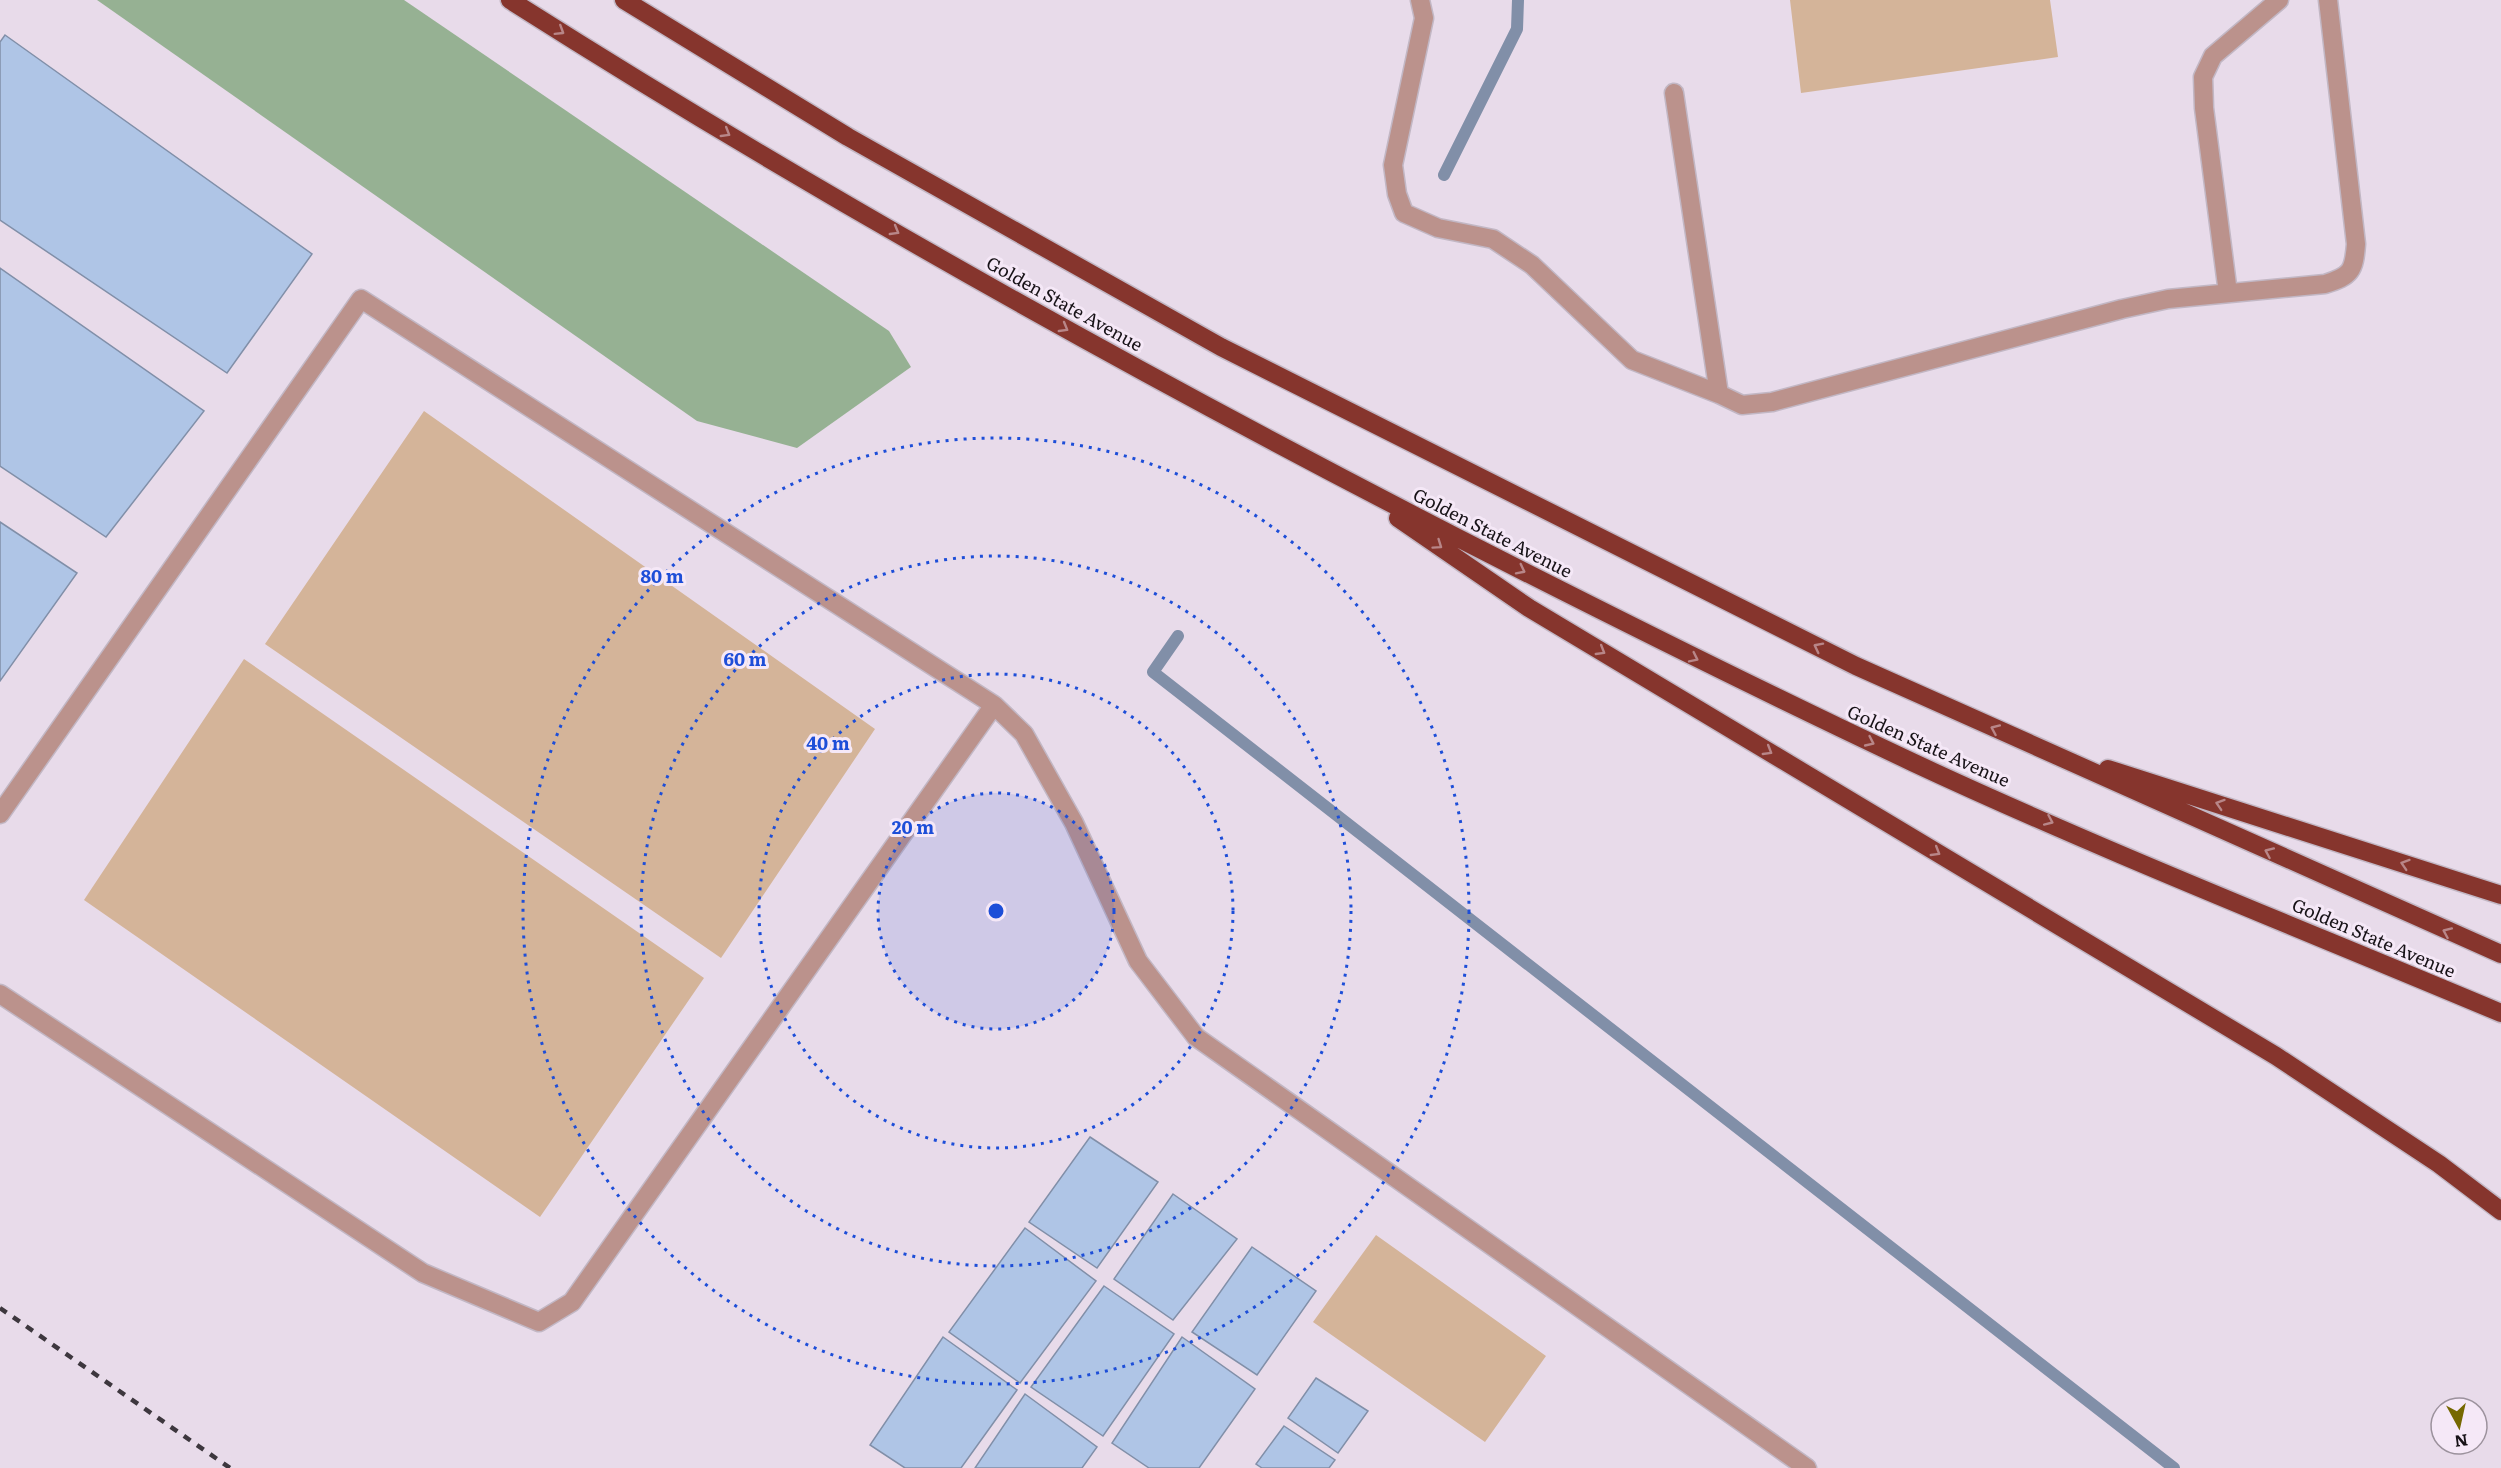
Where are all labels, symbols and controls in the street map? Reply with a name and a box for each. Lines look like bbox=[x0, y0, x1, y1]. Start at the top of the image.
one-way arrow bbox=[554, 24, 564, 36]
one-way arrow bbox=[720, 125, 730, 137]
one-way arrow bbox=[888, 224, 899, 235]
street label: Golden State Avenue bbox=[982, 249, 1148, 357]
one-way arrow bbox=[1058, 321, 1068, 332]
street label: Golden State Avenue bbox=[1409, 480, 1577, 584]
one-way arrow bbox=[1431, 538, 1442, 549]
text: 80 m bbox=[640, 562, 684, 589]
one-way arrow bbox=[1514, 562, 1525, 574]
one-way arrow bbox=[1814, 643, 1825, 654]
one-way arrow bbox=[1595, 644, 1605, 655]
text: 60 m bbox=[723, 645, 767, 672]
one-way arrow bbox=[1688, 651, 1699, 663]
street label: Golden State Avenue bbox=[1843, 697, 2015, 793]
one-way arrow bbox=[1991, 724, 2002, 736]
text: 40 m bbox=[806, 729, 850, 756]
one-way arrow bbox=[1864, 734, 1875, 746]
one-way arrow bbox=[1762, 744, 1772, 756]
one-way arrow bbox=[2215, 799, 2226, 812]
text: 20 m bbox=[892, 813, 934, 840]
one-way arrow bbox=[2042, 814, 2053, 826]
one-way arrow bbox=[1930, 844, 1940, 856]
one-way arrow bbox=[2265, 847, 2276, 859]
one-way arrow bbox=[2400, 859, 2411, 871]
street label: Golden State Avenue bbox=[2288, 890, 2460, 984]
centre of rings bbox=[986, 901, 1006, 921]
one-way arrow bbox=[2442, 927, 2453, 939]
north arrow bbox=[2429, 1396, 2489, 1456]
text: N bbox=[2453, 1429, 2470, 1455]

